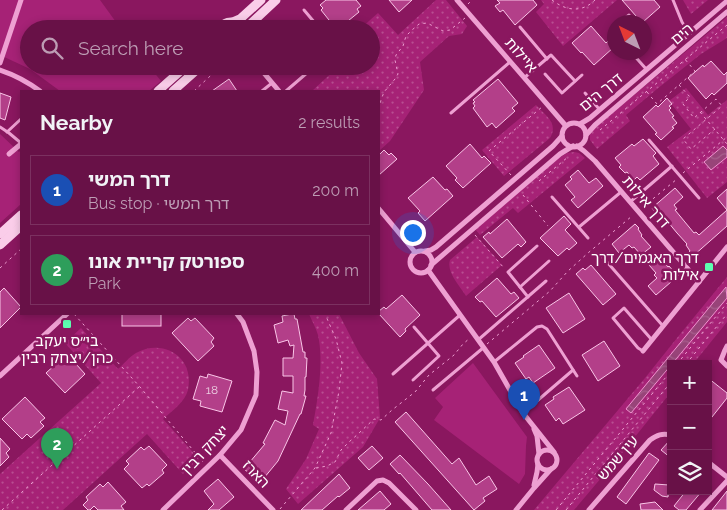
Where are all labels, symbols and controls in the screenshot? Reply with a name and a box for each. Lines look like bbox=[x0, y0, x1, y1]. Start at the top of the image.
north arrow bbox=[607, 15, 652, 60]
search box bbox=[20, 20, 380, 75]
street label: הים bbox=[667, 20, 697, 48]
icon: search bbox=[38, 34, 66, 62]
street label: איילות bbox=[501, 34, 541, 76]
text: Search here bbox=[78, 37, 184, 59]
street label: דרך הים bbox=[576, 69, 626, 115]
text: Nearby bbox=[40, 110, 113, 135]
text: 2 results bbox=[298, 113, 360, 132]
text: דרך המשי bbox=[88, 168, 170, 190]
street label: דרך אילות bbox=[618, 172, 674, 232]
text: 1 bbox=[53, 181, 61, 200]
text: 200 m bbox=[312, 181, 359, 200]
text: Bus stop · דרך המשי bbox=[88, 194, 230, 213]
your location bbox=[400, 220, 426, 246]
place label: דרך האגמים/דרך אילות bbox=[591, 249, 699, 284]
text: ספורטק קריית אונו bbox=[88, 250, 245, 272]
text: 2 bbox=[52, 261, 62, 280]
text: 400 m bbox=[312, 261, 359, 280]
marker: דרך האגמים/דרך אילות bbox=[703, 261, 715, 273]
text: Park bbox=[88, 274, 121, 293]
marker: בי״ס יעקב כהן/יצחק רבין bbox=[61, 318, 73, 330]
place label: בי״ס יעקב כהן/יצחק רבין bbox=[21, 332, 113, 367]
map controls bbox=[667, 360, 712, 495]
button: + bbox=[667, 360, 712, 405]
pin: 1 bbox=[508, 379, 540, 420]
house number: 18 bbox=[206, 383, 218, 397]
button: − bbox=[667, 405, 712, 450]
street label: יצחק רבין bbox=[178, 422, 232, 478]
pin: 2 bbox=[41, 428, 73, 469]
street label: עין שמש bbox=[594, 432, 643, 484]
button: layers bbox=[667, 450, 712, 495]
street label: הארז bbox=[239, 456, 273, 492]

